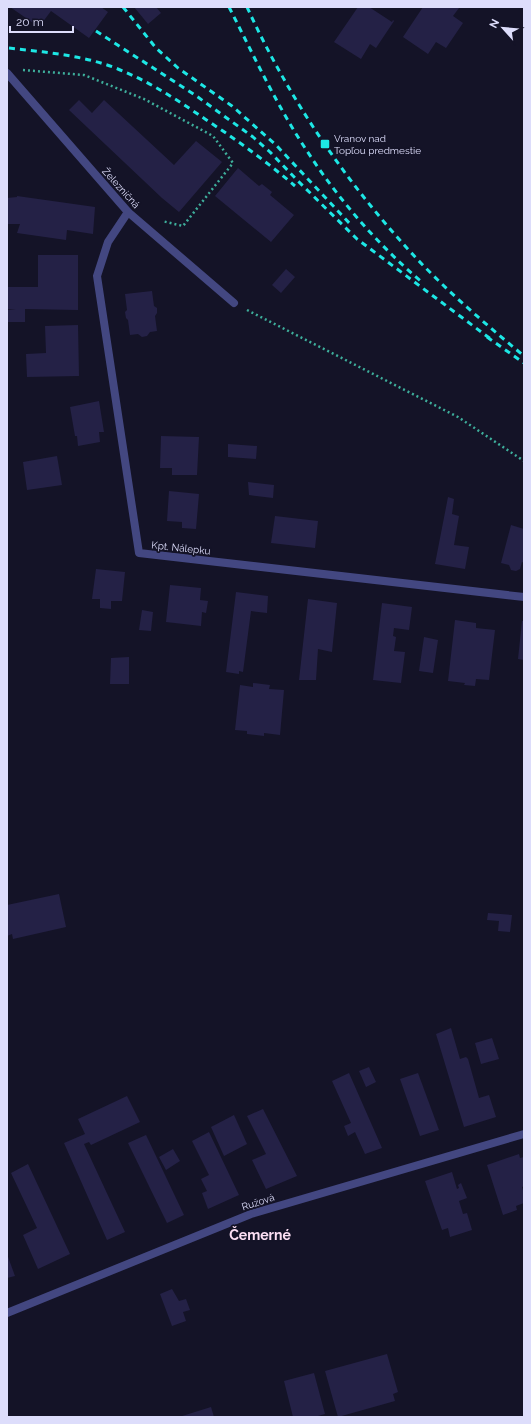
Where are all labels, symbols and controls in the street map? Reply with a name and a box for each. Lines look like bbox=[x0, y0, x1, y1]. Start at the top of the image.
scale bar bbox=[10, 8, 73, 34]
north arrow bbox=[483, 8, 523, 48]
text: 20 m bbox=[16, 15, 44, 29]
text: N bbox=[487, 17, 502, 30]
place label: Vranov nad Topľou predmestie bbox=[334, 133, 421, 156]
marker: Vranov nad Topľou predmestie bbox=[319, 138, 331, 150]
street label: Železničná bbox=[100, 166, 142, 210]
street label: Kpt. Nálepku bbox=[151, 539, 211, 557]
street label: Ružová bbox=[240, 1192, 276, 1212]
district label: Čemerné bbox=[229, 1226, 291, 1243]

